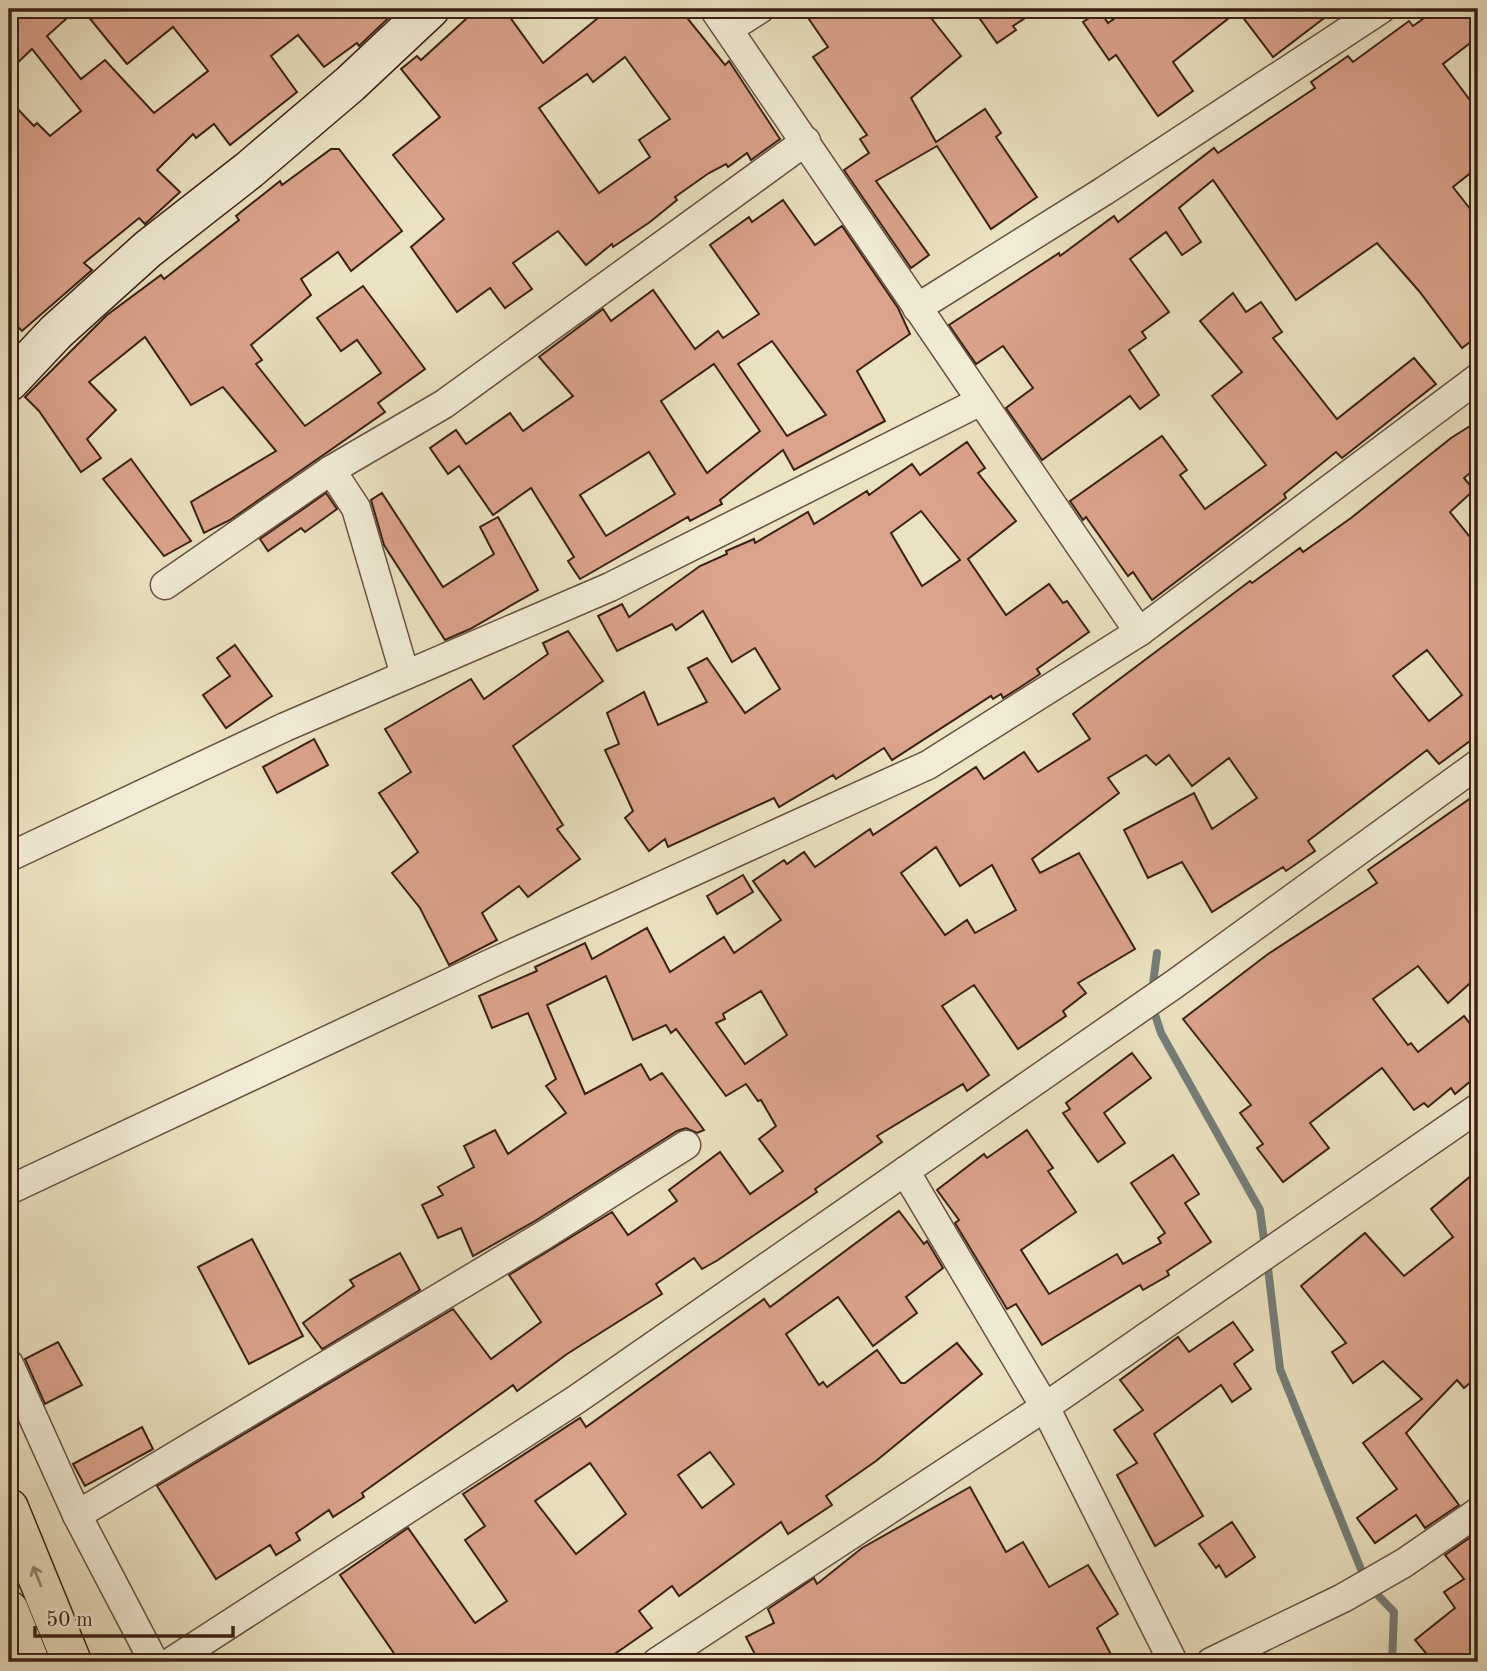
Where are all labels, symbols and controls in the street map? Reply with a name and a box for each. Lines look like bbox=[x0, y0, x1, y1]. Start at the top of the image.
one-way arrow bbox=[29, 1566, 42, 1588]
scale bar bbox=[35, 1594, 233, 1638]
text: 50 m bbox=[46, 1610, 93, 1631]

